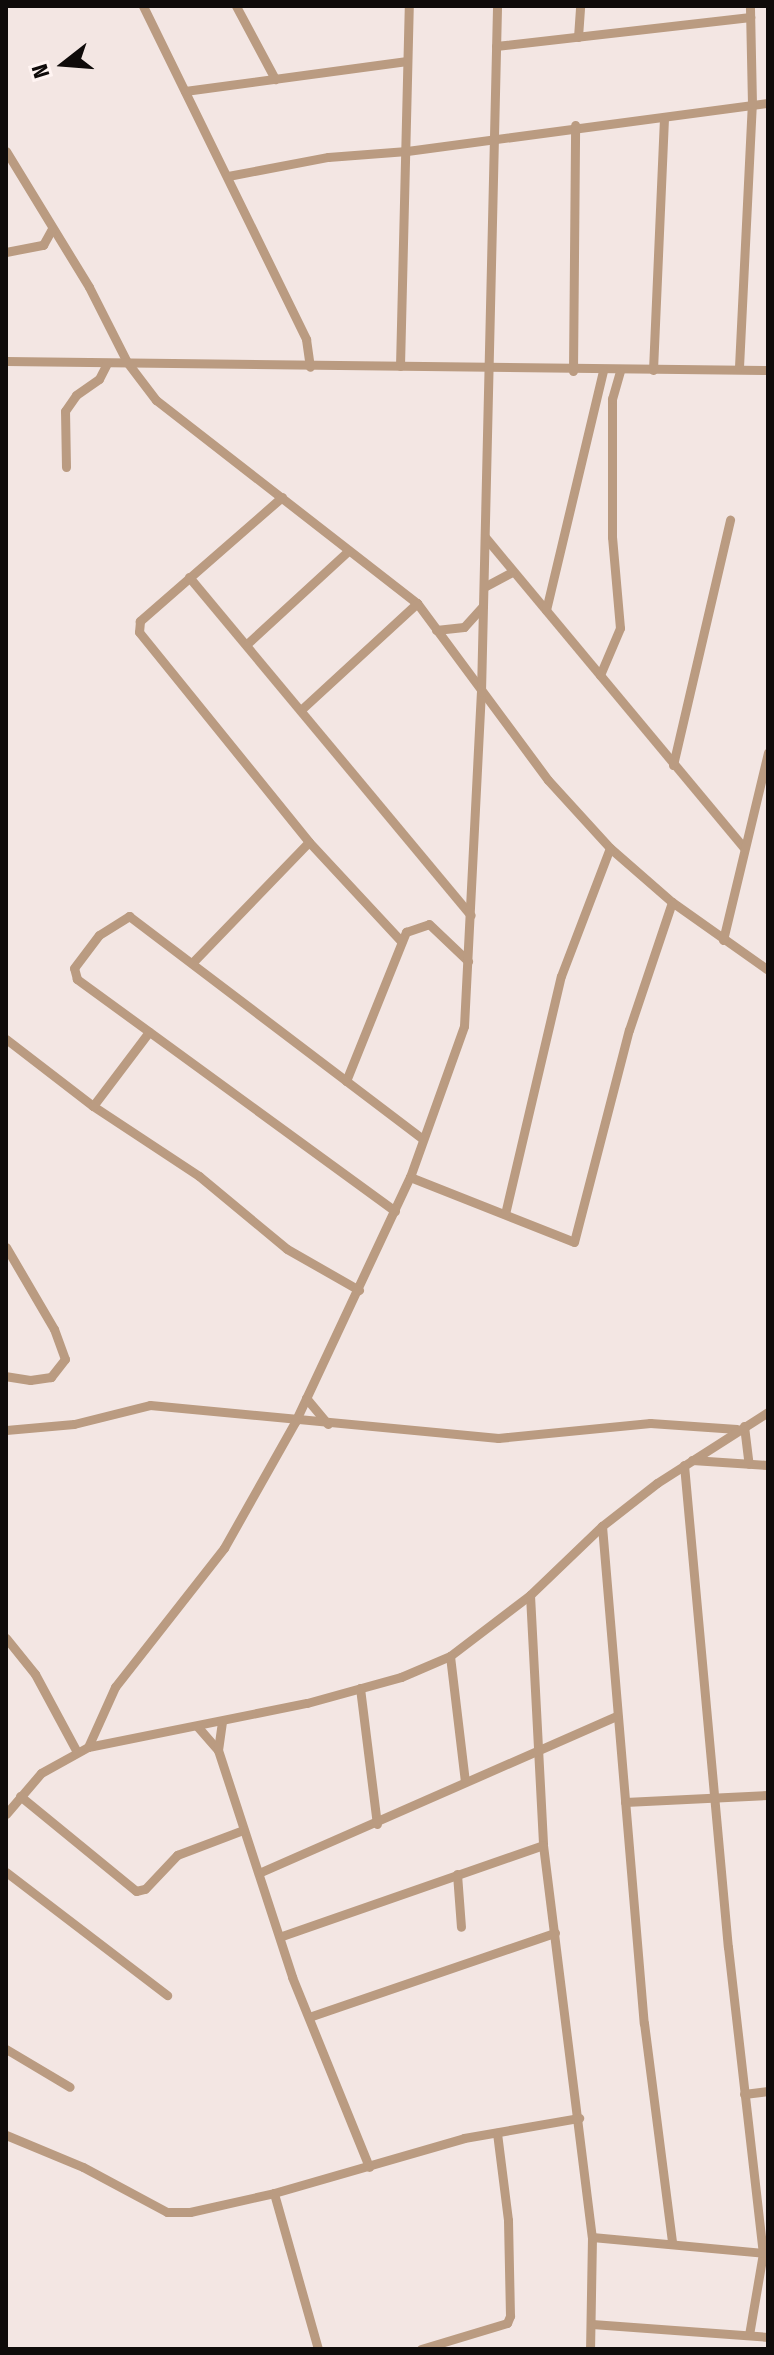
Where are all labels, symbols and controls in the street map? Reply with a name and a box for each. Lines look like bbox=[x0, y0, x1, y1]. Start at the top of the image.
north arrow bbox=[24, 24, 104, 104]
text: N bbox=[26, 61, 55, 81]

